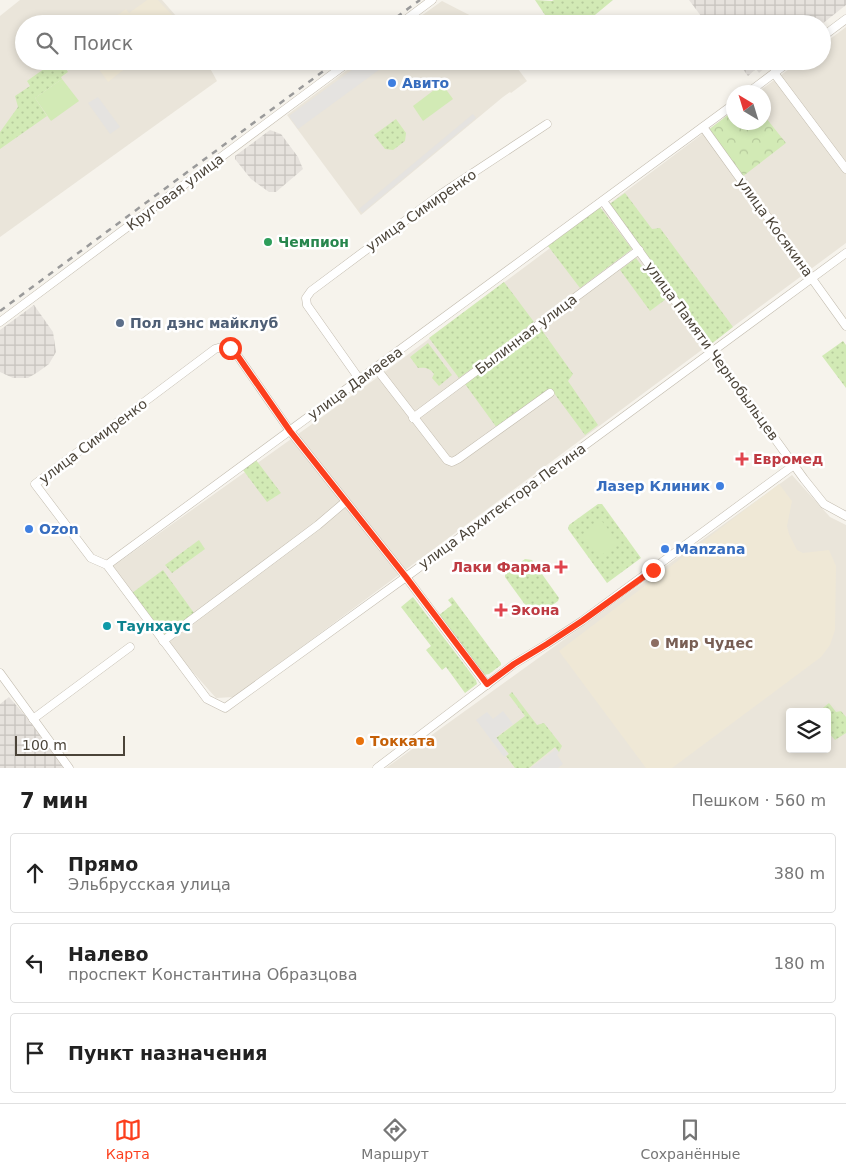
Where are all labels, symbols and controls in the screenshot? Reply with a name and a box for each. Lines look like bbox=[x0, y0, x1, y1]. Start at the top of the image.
search box bbox=[15, 15, 831, 70]
icon: search bbox=[33, 29, 61, 57]
text: Поиск bbox=[73, 32, 133, 54]
place label: Авито bbox=[402, 75, 450, 91]
marker: Авито bbox=[386, 77, 398, 89]
north arrow bbox=[726, 85, 771, 130]
street label: Круговая улица bbox=[123, 150, 227, 234]
street label: улица Симиренко bbox=[363, 166, 479, 254]
street label: улица Косякина bbox=[734, 174, 816, 280]
place label: Чемпион bbox=[278, 234, 349, 250]
marker: Чемпион bbox=[262, 236, 274, 248]
street label: улица Памяти Чернобыльцев bbox=[642, 259, 782, 443]
street label: Былинная улица bbox=[472, 291, 580, 377]
place label: Пол дэнс майклуб bbox=[130, 315, 278, 331]
marker: Пол дэнс майклуб bbox=[114, 317, 126, 329]
route start bbox=[219, 337, 242, 360]
street label: улица Дамаева bbox=[305, 343, 405, 423]
street label: улица Симиренко bbox=[36, 395, 150, 487]
street label: улица Архитектора Петина bbox=[415, 440, 589, 572]
place label: Евромед bbox=[753, 451, 823, 467]
marker: Евромед bbox=[735, 452, 749, 466]
place label: Лазер Клиник bbox=[596, 478, 710, 494]
marker: Лазер Клиник bbox=[714, 480, 726, 492]
place label: Ozon bbox=[39, 521, 79, 537]
marker: Ozon bbox=[23, 523, 35, 535]
place label: Manzana bbox=[675, 541, 745, 557]
marker: Manzana bbox=[659, 543, 671, 555]
place label: Лаки Фарма bbox=[451, 559, 551, 575]
route end bbox=[642, 559, 665, 582]
marker: Лаки Фарма bbox=[555, 561, 567, 573]
place label: Экона bbox=[511, 602, 560, 618]
marker: Экона bbox=[495, 604, 507, 616]
place label: Таунхаус bbox=[117, 618, 191, 634]
marker: Таунхаус bbox=[101, 620, 113, 632]
place label: Мир Чудес bbox=[665, 635, 753, 651]
marker: Мир Чудес bbox=[649, 637, 661, 649]
map controls bbox=[786, 708, 831, 753]
button: layers bbox=[786, 708, 831, 753]
scale bar bbox=[15, 733, 125, 756]
place label: Токката bbox=[370, 733, 435, 749]
marker: Токката bbox=[354, 735, 366, 747]
text: 100 m bbox=[22, 737, 67, 753]
text: 7 мин bbox=[20, 789, 88, 813]
text: Пешком · 560 m bbox=[691, 791, 826, 810]
text: Прямо bbox=[68, 853, 138, 875]
icon: ahead bbox=[21, 859, 49, 887]
text: 380 m bbox=[774, 864, 825, 883]
text: Эльбрусская улица bbox=[68, 875, 231, 894]
text: Налево bbox=[68, 943, 149, 965]
icon: left bbox=[21, 949, 49, 977]
text: 180 m bbox=[774, 954, 825, 973]
text: проспект Константина Образцова bbox=[68, 965, 357, 984]
icon: arrive bbox=[21, 1039, 49, 1067]
text: Пункт назначения bbox=[68, 1042, 267, 1064]
tab: Карта bbox=[106, 1116, 150, 1162]
tab: Маршрут bbox=[361, 1116, 429, 1162]
tab: Сохранённые bbox=[640, 1116, 740, 1162]

